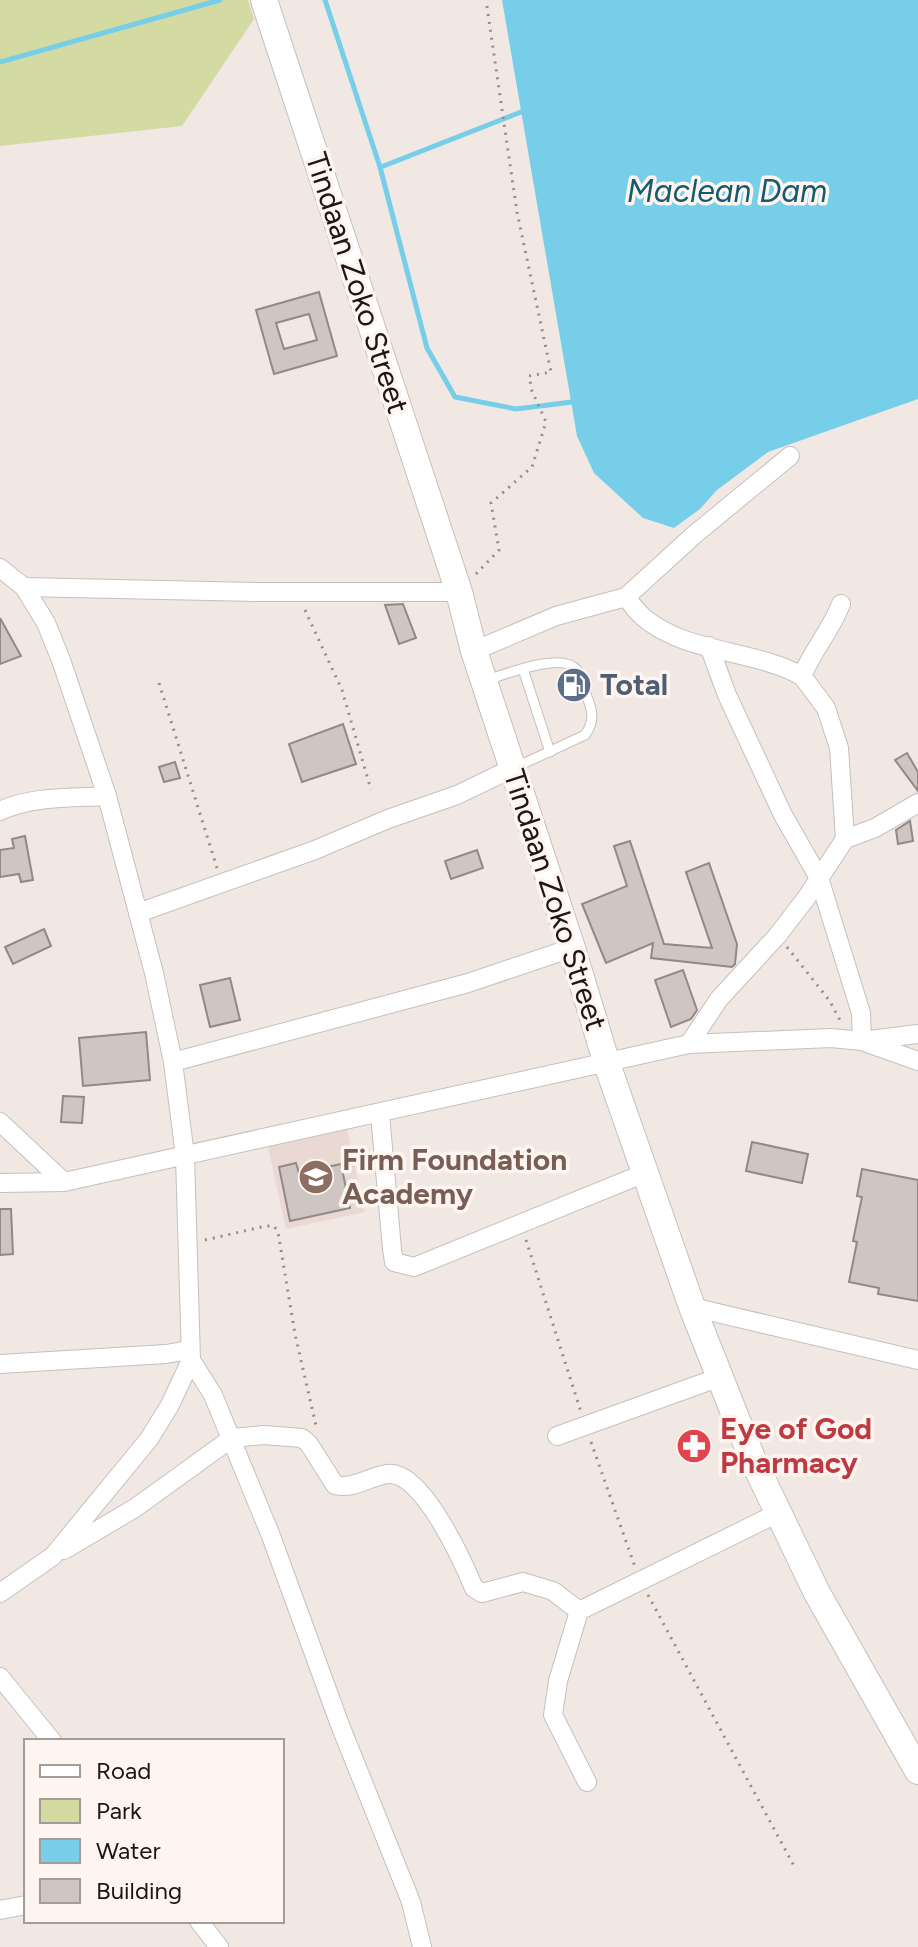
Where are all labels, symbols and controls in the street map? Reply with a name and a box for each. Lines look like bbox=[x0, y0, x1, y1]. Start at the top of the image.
street label: Tindaan Zoko Street bbox=[298, 148, 417, 418]
water label: Maclean Dam bbox=[627, 172, 827, 210]
fuel station icon: Total bbox=[555, 666, 593, 704]
place label: Total bbox=[600, 666, 668, 703]
street label: Tindaan Zoko Street bbox=[496, 765, 615, 1035]
place label: Firm Foundation Academy bbox=[342, 1141, 567, 1212]
school or university icon: Firm Foundation Academy bbox=[297, 1158, 335, 1196]
place label: Eye of God Pharmacy bbox=[720, 1410, 872, 1481]
pharmacy icon: Eye of God Pharmacy bbox=[675, 1427, 713, 1465]
legend bbox=[24, 1739, 284, 1923]
text: Road bbox=[96, 1756, 151, 1785]
text: Park bbox=[96, 1796, 142, 1825]
text: Water bbox=[96, 1836, 161, 1865]
text: Building bbox=[96, 1876, 182, 1905]

